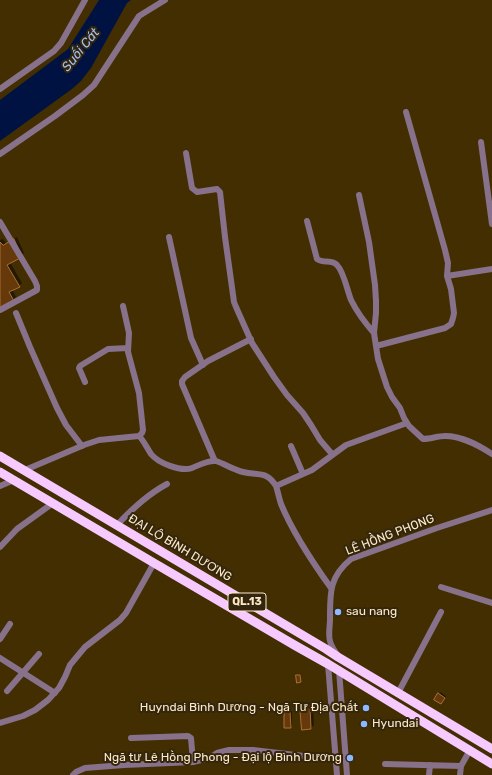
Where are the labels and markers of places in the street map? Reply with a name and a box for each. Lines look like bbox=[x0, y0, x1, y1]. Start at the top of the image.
place label: sau nang bbox=[346, 605, 397, 619]
marker: sau nang bbox=[333, 607, 343, 617]
place label: Huyndai Bình Dương - Ngã Tư Địa Chất bbox=[140, 701, 358, 715]
marker: Huyndai Bình Dương - Ngã Tư Địa Chất bbox=[361, 703, 371, 713]
place label: Hyundai bbox=[372, 717, 418, 731]
marker: Hyundai bbox=[359, 719, 369, 729]
place label: Ngã tư Lê Hồng Phong - Đại lộ Bình Dương bbox=[104, 751, 342, 765]
marker: Ngã tư Lê Hồng Phong - Đại lộ Bình Dương bbox=[345, 753, 355, 763]

